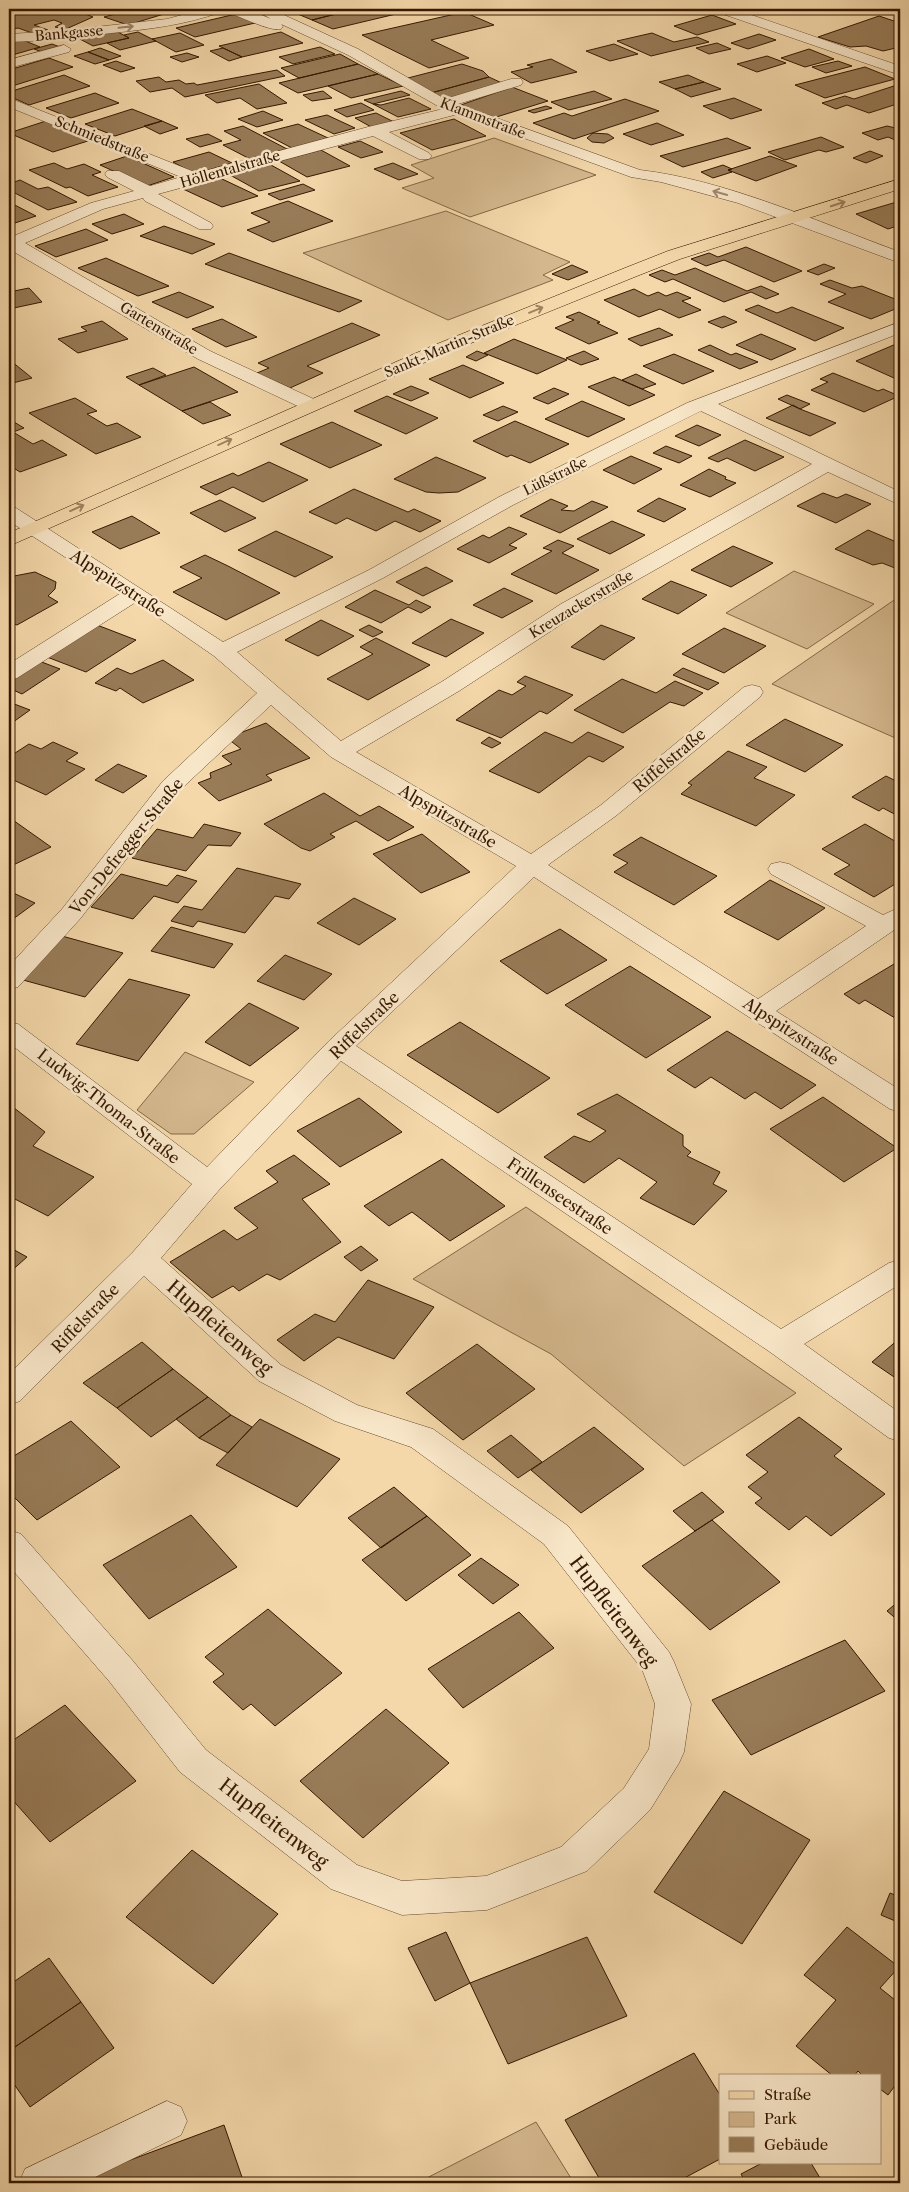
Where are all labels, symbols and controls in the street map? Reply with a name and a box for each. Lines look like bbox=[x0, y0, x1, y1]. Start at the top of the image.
street label: Bankgasse bbox=[34, 21, 104, 45]
one-way arrow bbox=[118, 22, 134, 32]
street label: Klammstraße bbox=[438, 93, 528, 143]
street label: Schmiedstraße bbox=[52, 112, 152, 166]
street label: Höllentalstraße bbox=[178, 146, 282, 192]
one-way arrow bbox=[712, 188, 728, 197]
one-way arrow bbox=[830, 199, 846, 209]
street label: Gartenstraße bbox=[117, 298, 201, 358]
one-way arrow bbox=[528, 305, 543, 314]
street label: Sankt-Martin-Straße bbox=[381, 310, 517, 382]
one-way arrow bbox=[217, 437, 232, 447]
street label: Lüßstraße bbox=[520, 453, 590, 499]
one-way arrow bbox=[69, 503, 84, 513]
street label: Alpspitzstraße bbox=[66, 544, 170, 621]
street label: Kreuzackerstraße bbox=[526, 566, 636, 642]
street label: Riffelstraße bbox=[629, 724, 709, 796]
street label: Von-Defregger-Straße bbox=[64, 774, 187, 919]
street label: Alpspitzstraße bbox=[395, 779, 501, 852]
street label: Riffelstraße bbox=[325, 987, 403, 1063]
street label: Alpspitzstraße bbox=[739, 992, 843, 1069]
street label: Ludwig-Thoma-Straße bbox=[34, 1044, 184, 1168]
street label: Frillenseestraße bbox=[503, 1153, 617, 1239]
street label: Hupfleitenweg bbox=[162, 1275, 278, 1380]
street label: Riffelstraße bbox=[47, 1279, 123, 1357]
street label: Hupfleitenweg bbox=[565, 1552, 663, 1672]
street label: Hupfleitenweg bbox=[214, 1774, 334, 1874]
legend bbox=[719, 2074, 882, 2164]
text: Straße bbox=[764, 2085, 811, 2104]
text: Park bbox=[764, 2109, 798, 2128]
text: Gebäude bbox=[764, 2135, 828, 2154]

